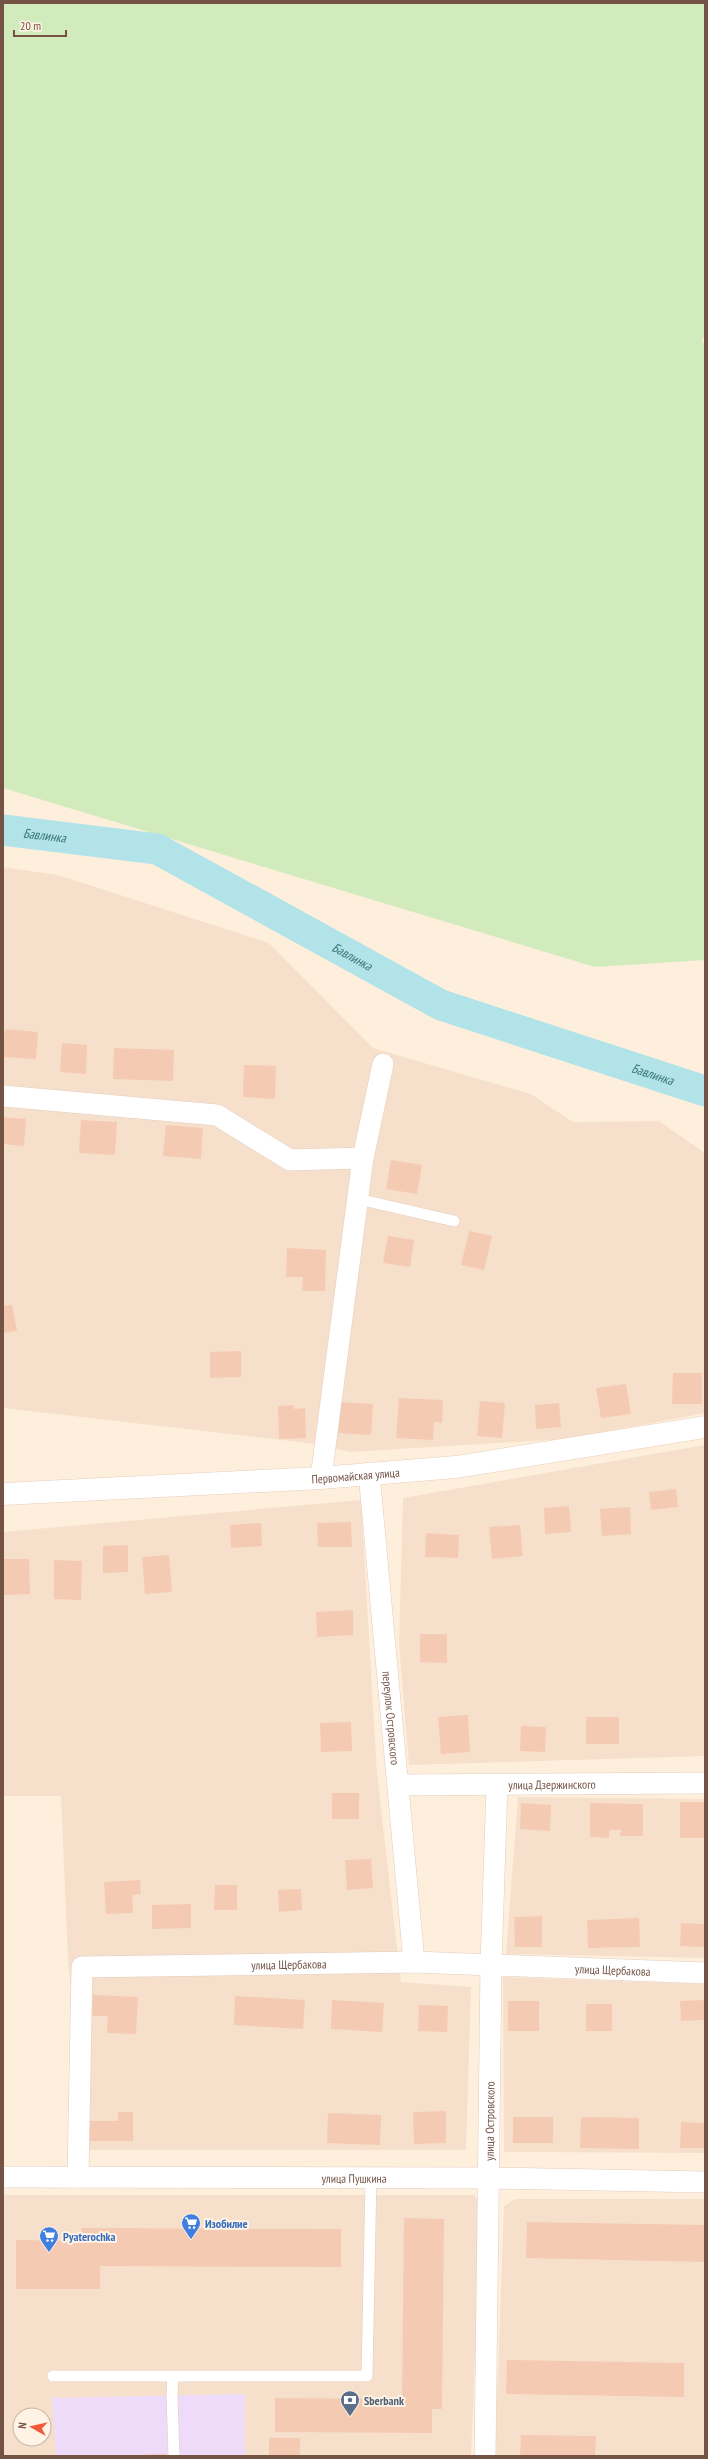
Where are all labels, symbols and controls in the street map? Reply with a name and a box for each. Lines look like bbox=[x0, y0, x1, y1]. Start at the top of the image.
scale bar bbox=[14, 12, 66, 38]
text: 20 m bbox=[20, 18, 41, 33]
water label: Бавлинка bbox=[22, 824, 68, 846]
water label: Бавлинка bbox=[329, 938, 376, 975]
water label: Бавлинка bbox=[630, 1059, 677, 1089]
street label: Первомайская улица bbox=[311, 1464, 400, 1486]
street label: переулок Островского bbox=[380, 1670, 403, 1766]
street label: улица Дзержинского bbox=[508, 1776, 596, 1792]
street label: улица Щербакова bbox=[251, 1956, 327, 1972]
street label: улица Щербакова bbox=[575, 1961, 651, 1978]
street label: улица Островского bbox=[481, 2081, 497, 2161]
street label: улица Пушкина bbox=[321, 2170, 387, 2185]
supermarket icon: Изобилие bbox=[180, 2212, 202, 2240]
place label: Изобилие bbox=[205, 2216, 248, 2231]
supermarket icon: Pyaterochka bbox=[38, 2225, 60, 2253]
place label: Pyaterochka bbox=[63, 2229, 115, 2244]
bank icon: Sberbank bbox=[339, 2389, 361, 2417]
place label: Sberbank bbox=[364, 2393, 404, 2408]
north arrow bbox=[12, 2407, 52, 2447]
text: N bbox=[15, 2422, 29, 2430]

